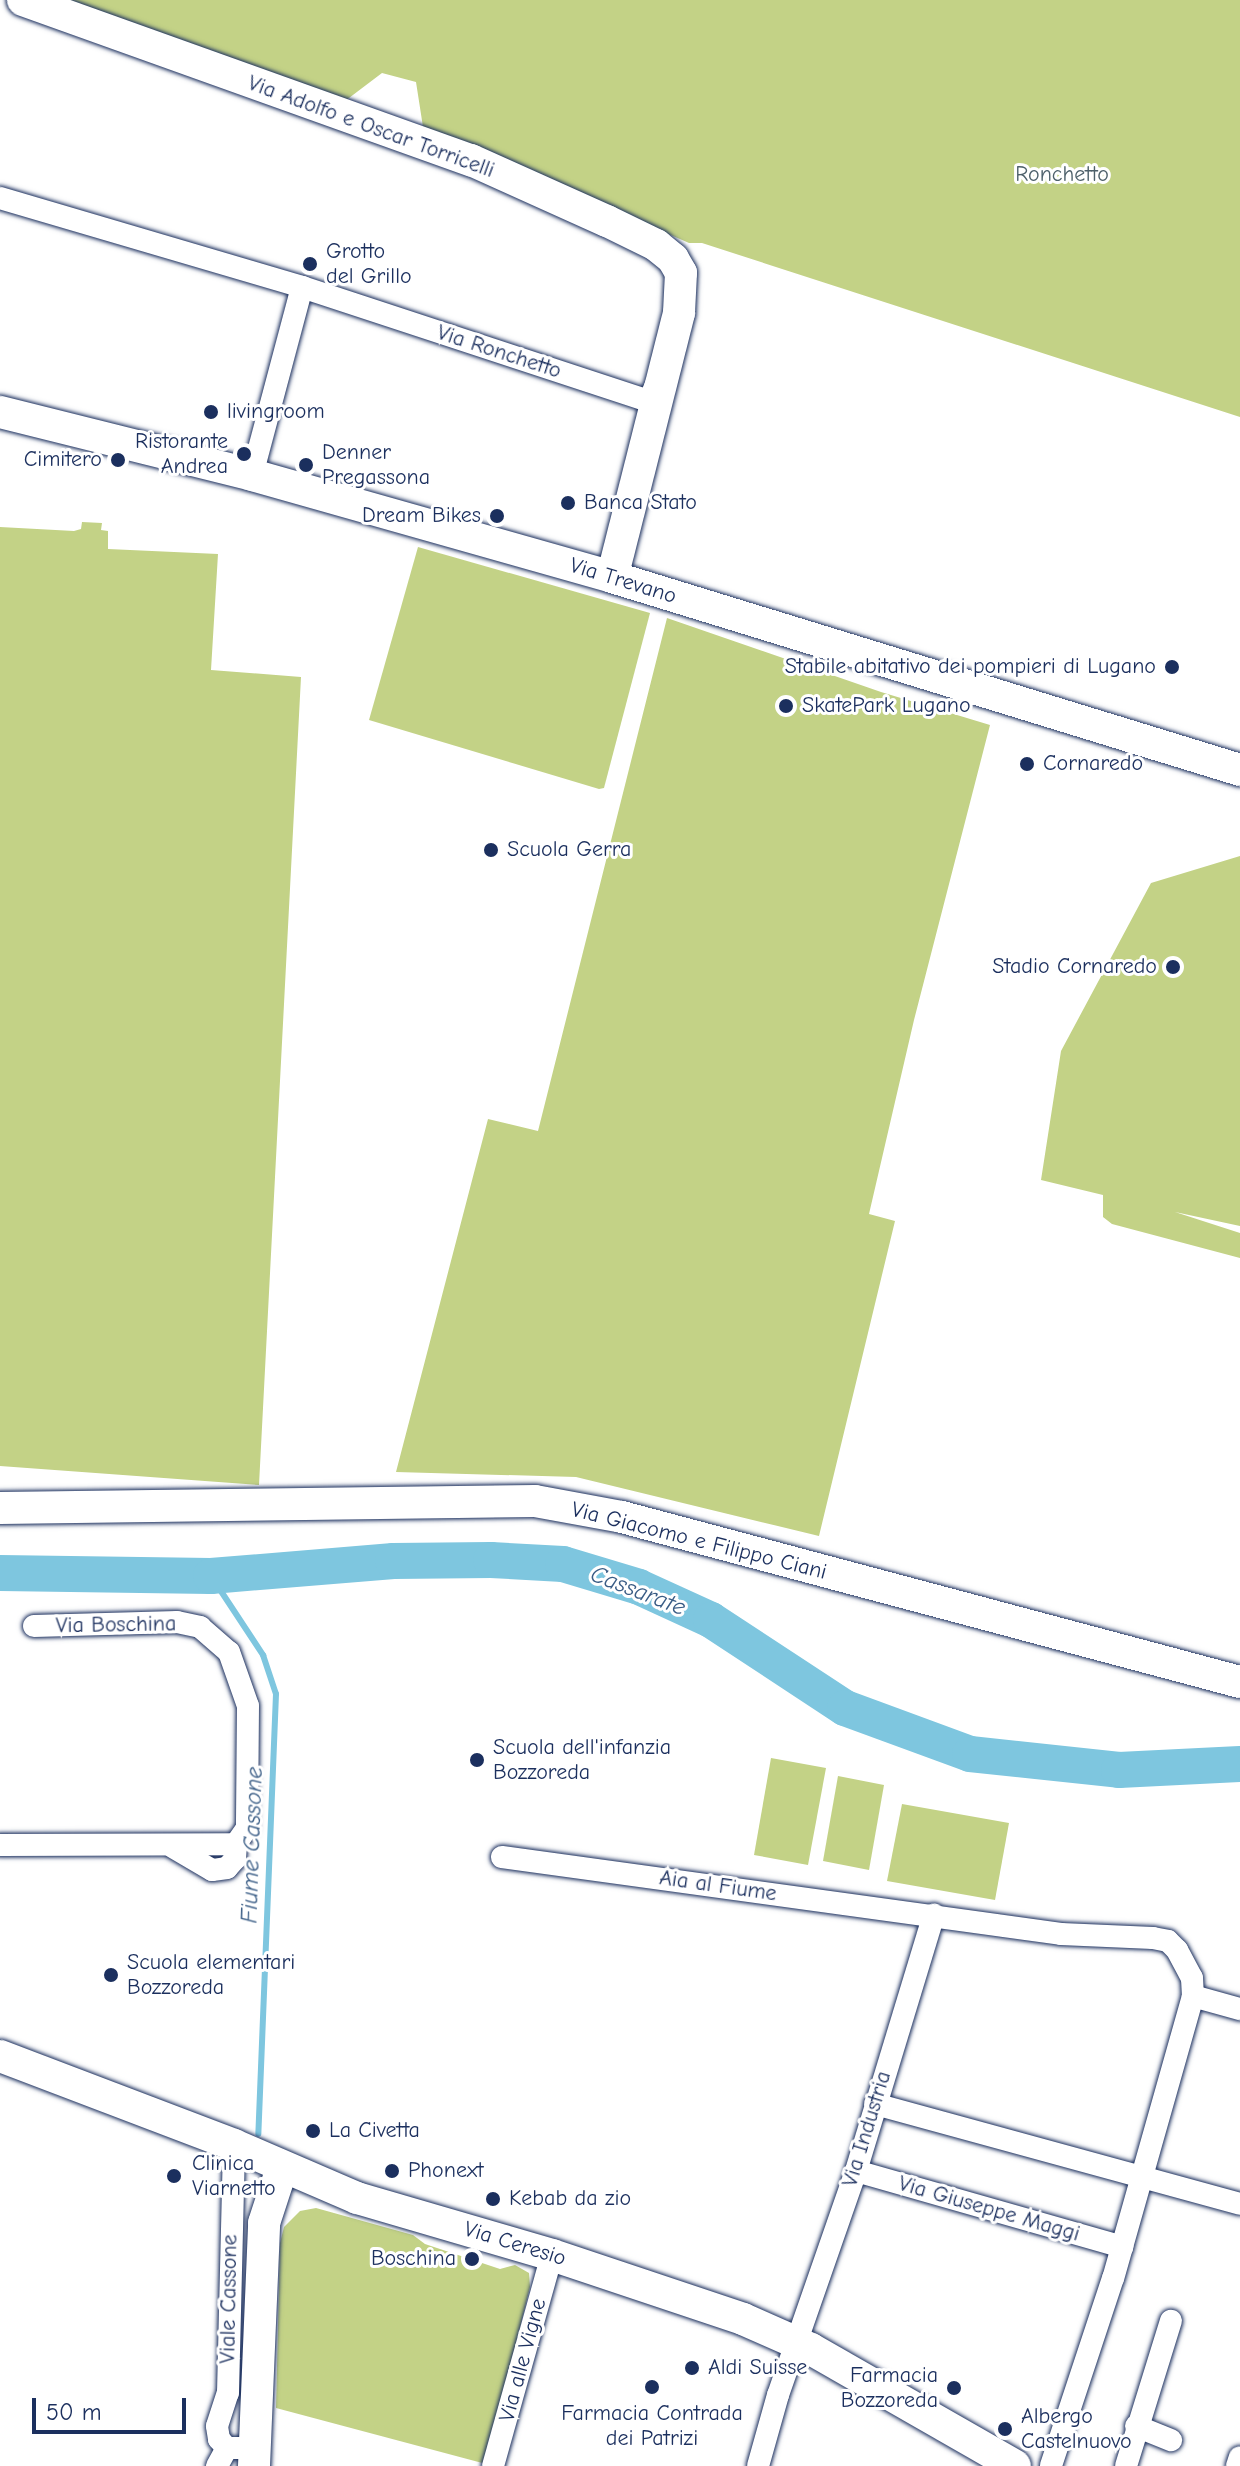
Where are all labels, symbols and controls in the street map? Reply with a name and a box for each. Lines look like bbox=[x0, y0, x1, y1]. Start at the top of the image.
street label: Via Adolfo e Oscar Torricelli bbox=[244, 70, 498, 184]
park label: Ronchetto bbox=[1015, 162, 1109, 188]
place label: Grotto del Grillo bbox=[326, 238, 412, 290]
marker: Grotto del Grillo bbox=[301, 255, 319, 273]
street label: Via Ronchetto bbox=[434, 319, 564, 385]
place label: livingroom bbox=[227, 399, 325, 425]
marker: livingroom bbox=[202, 403, 220, 421]
place label: Ristorante Andrea bbox=[135, 428, 228, 480]
place label: Denner Pregassona bbox=[322, 439, 430, 490]
marker: Ristorante Andrea bbox=[235, 445, 253, 463]
place label: Cimitero bbox=[24, 447, 102, 473]
marker: Cimitero bbox=[109, 451, 127, 469]
marker: Denner Pregassona bbox=[297, 456, 315, 474]
place label: Banca Stato bbox=[584, 490, 697, 516]
marker: Banca Stato bbox=[559, 494, 577, 512]
place label: Dream Bikes bbox=[362, 503, 481, 529]
marker: Dream Bikes bbox=[488, 507, 506, 525]
street label: Via Trevano bbox=[566, 552, 680, 610]
place label: Stabile abitativo dei pompieri di Lugano bbox=[785, 654, 1156, 680]
marker: Stabile abitativo dei pompieri di Lugano bbox=[1163, 658, 1181, 676]
place label: SkatePark Lugano bbox=[802, 693, 971, 719]
marker: SkatePark Lugano bbox=[777, 697, 795, 715]
place label: Cornaredo bbox=[1043, 751, 1143, 777]
marker: Cornaredo bbox=[1018, 755, 1036, 773]
place label: Scuola Gerra bbox=[507, 837, 631, 863]
marker: Scuola Gerra bbox=[482, 841, 500, 859]
place label: Stadio Cornaredo bbox=[992, 954, 1157, 980]
marker: Stadio Cornaredo bbox=[1164, 958, 1182, 976]
street label: Via Giacomo e Filippo Ciani bbox=[569, 1496, 829, 1586]
water label: Cassarate bbox=[586, 1560, 690, 1622]
street label: Via Boschina bbox=[55, 1611, 177, 1639]
place label: Scuola dell'infanzia Bozzoreda bbox=[493, 1734, 671, 1786]
marker: Scuola dell'infanzia Bozzoreda bbox=[468, 1751, 486, 1769]
water label: Fiume Cassone bbox=[235, 1766, 269, 1924]
street label: Aia al Fiume bbox=[658, 1865, 778, 1907]
place label: Scuola elementari Bozzoreda bbox=[127, 1949, 295, 2000]
marker: Scuola elementari Bozzoreda bbox=[102, 1966, 120, 1984]
street label: Via Industria bbox=[837, 2068, 897, 2190]
place label: La Civetta bbox=[329, 2118, 420, 2144]
marker: La Civetta bbox=[304, 2122, 322, 2140]
place label: Clinica Viarnetto bbox=[192, 2150, 276, 2202]
place label: Phonext bbox=[408, 2158, 484, 2184]
marker: Phonext bbox=[383, 2162, 401, 2180]
marker: Clinica Viarnetto bbox=[163, 2165, 185, 2187]
street label: Via Giuseppe Maggi bbox=[895, 2170, 1083, 2248]
place label: Kebab da zio bbox=[509, 2186, 631, 2212]
marker: Kebab da zio bbox=[484, 2190, 502, 2208]
street label: Via Ceresio bbox=[461, 2216, 569, 2272]
street label: Viale Cassone bbox=[215, 2234, 243, 2364]
place label: Boschina bbox=[371, 2246, 456, 2272]
marker: Boschina bbox=[463, 2250, 481, 2268]
street label: Via alle Vigne bbox=[494, 2295, 552, 2425]
place label: Aldi Suisse bbox=[708, 2355, 807, 2381]
marker: Aldi Suisse bbox=[683, 2359, 701, 2377]
place label: Farmacia Bozzoreda bbox=[841, 2362, 938, 2414]
marker: Farmacia Contrada dei Patrizi bbox=[643, 2378, 661, 2396]
marker: Farmacia Bozzoreda bbox=[945, 2379, 963, 2397]
scale bar bbox=[36, 2382, 190, 2432]
text: 50 m bbox=[46, 2398, 102, 2426]
place label: Farmacia Contrada dei Patrizi bbox=[561, 2400, 743, 2452]
place label: Albergo Castelnuovo bbox=[1021, 2403, 1132, 2454]
marker: Albergo Castelnuovo bbox=[996, 2420, 1014, 2438]

